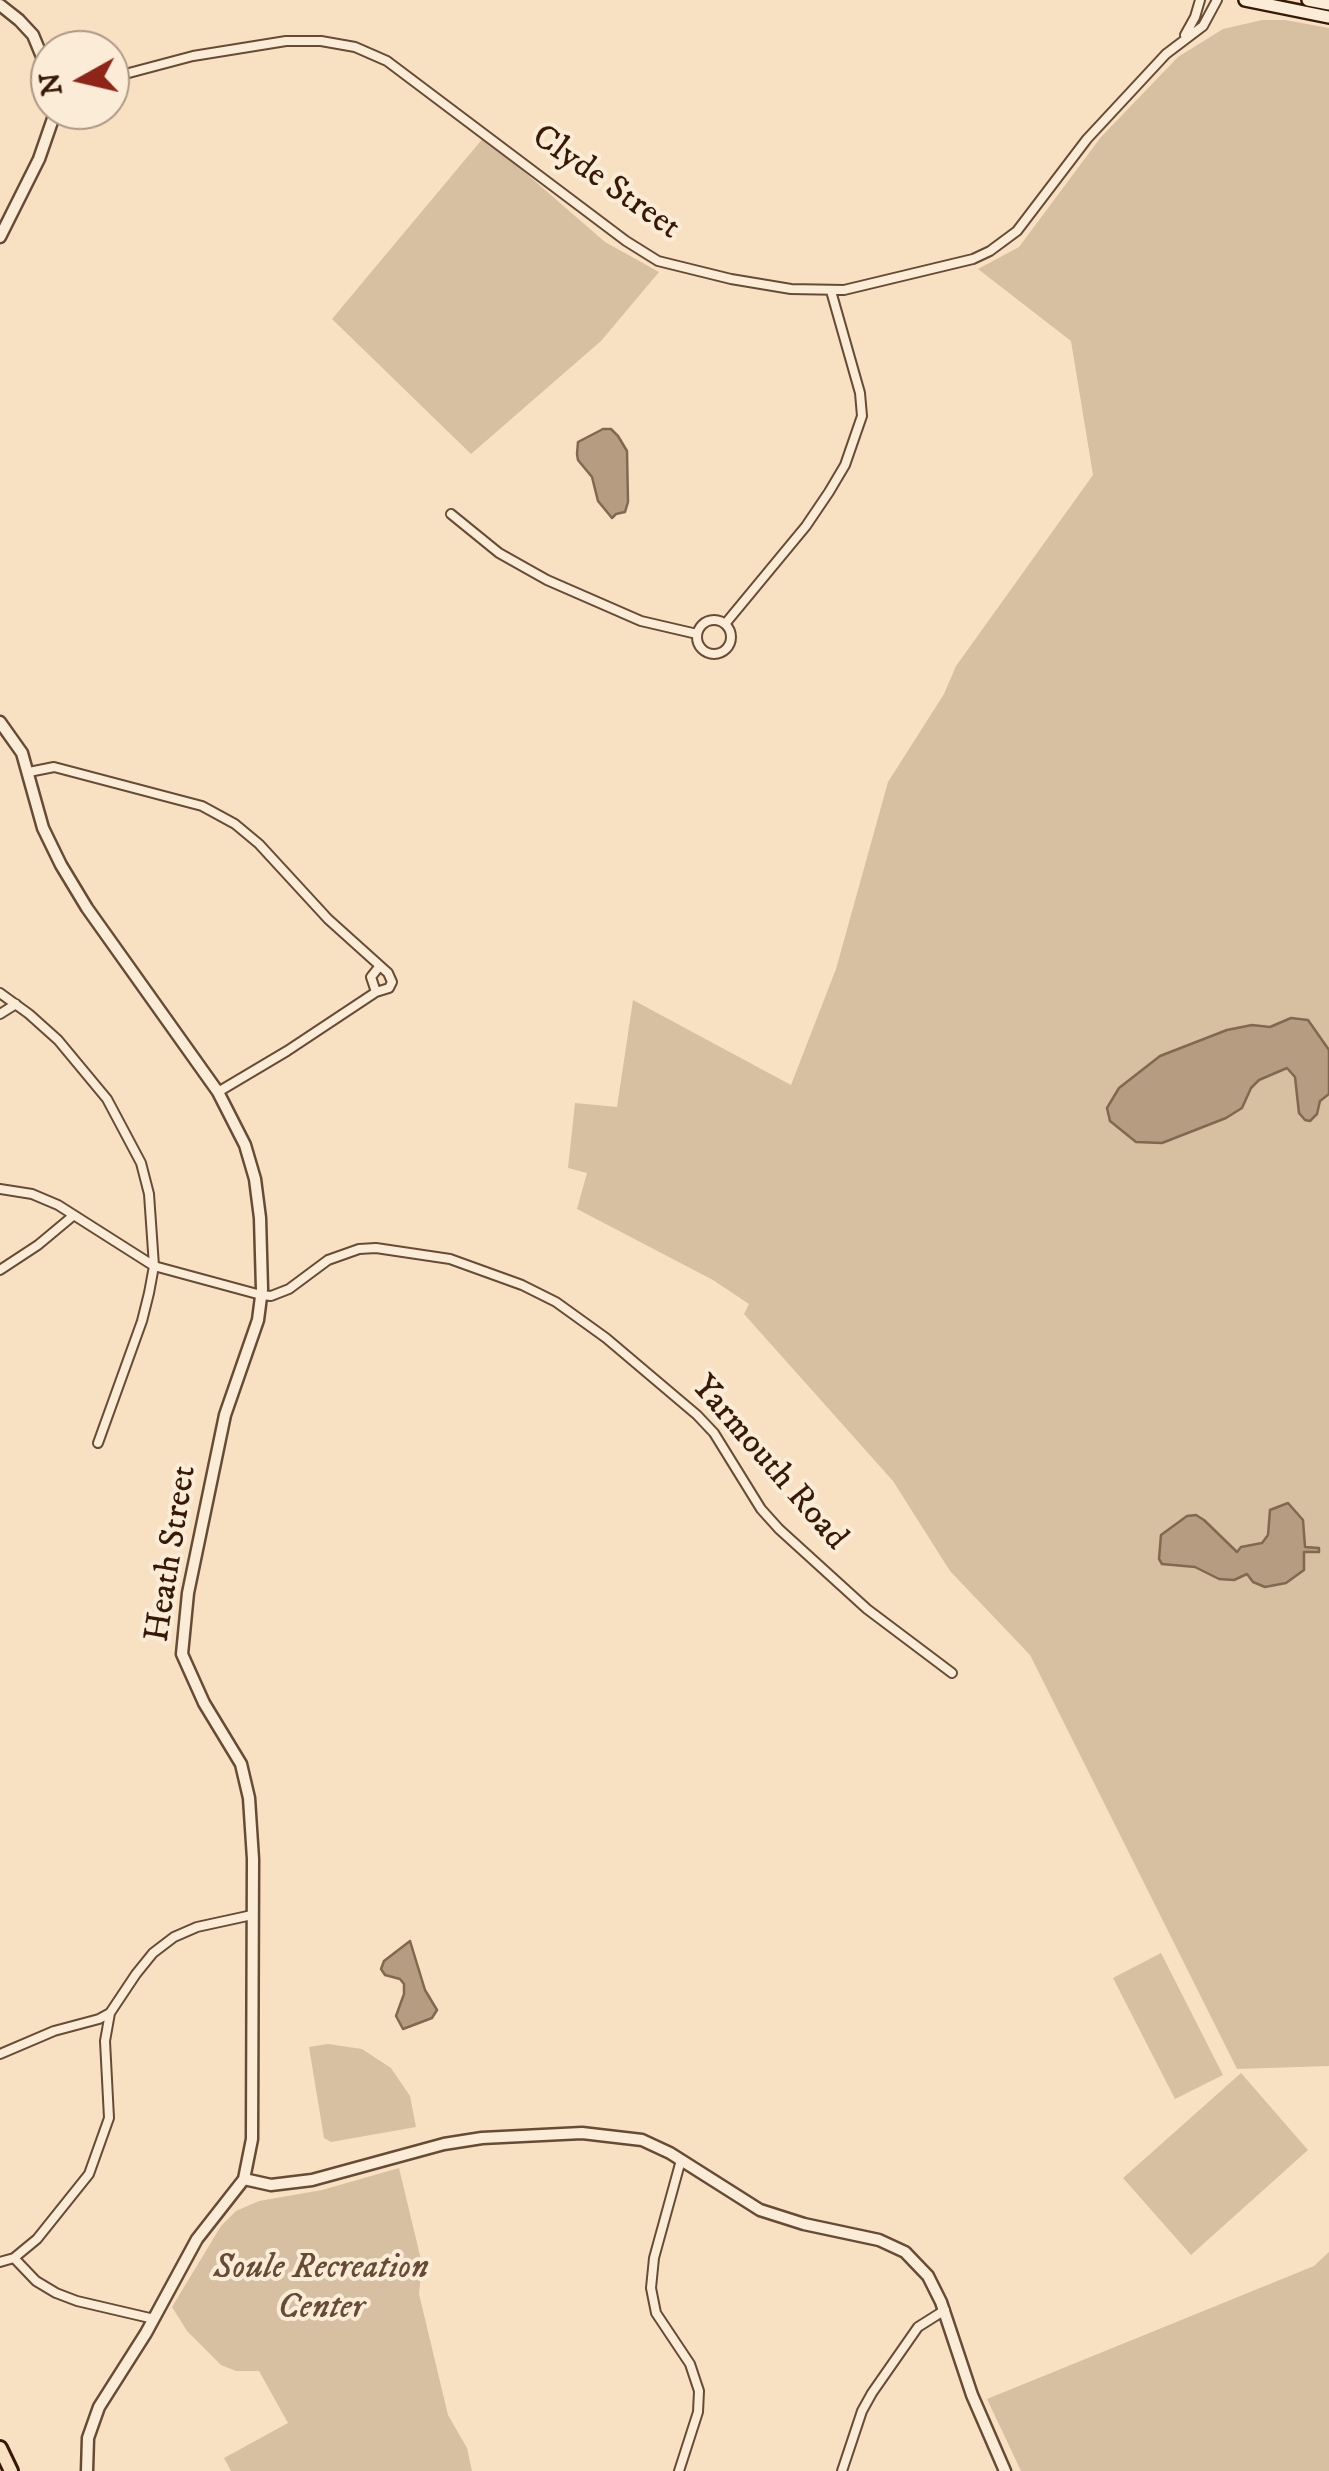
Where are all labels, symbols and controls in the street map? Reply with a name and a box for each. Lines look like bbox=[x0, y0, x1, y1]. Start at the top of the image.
north arrow bbox=[30, 30, 130, 130]
text: N bbox=[33, 70, 71, 98]
street label: Clyde Street bbox=[523, 117, 687, 251]
street label: Yarmouth Road bbox=[681, 1368, 855, 1560]
street label: Heath Street bbox=[138, 1463, 208, 1645]
park label: Soule Recreation Center bbox=[213, 2249, 429, 2331]

